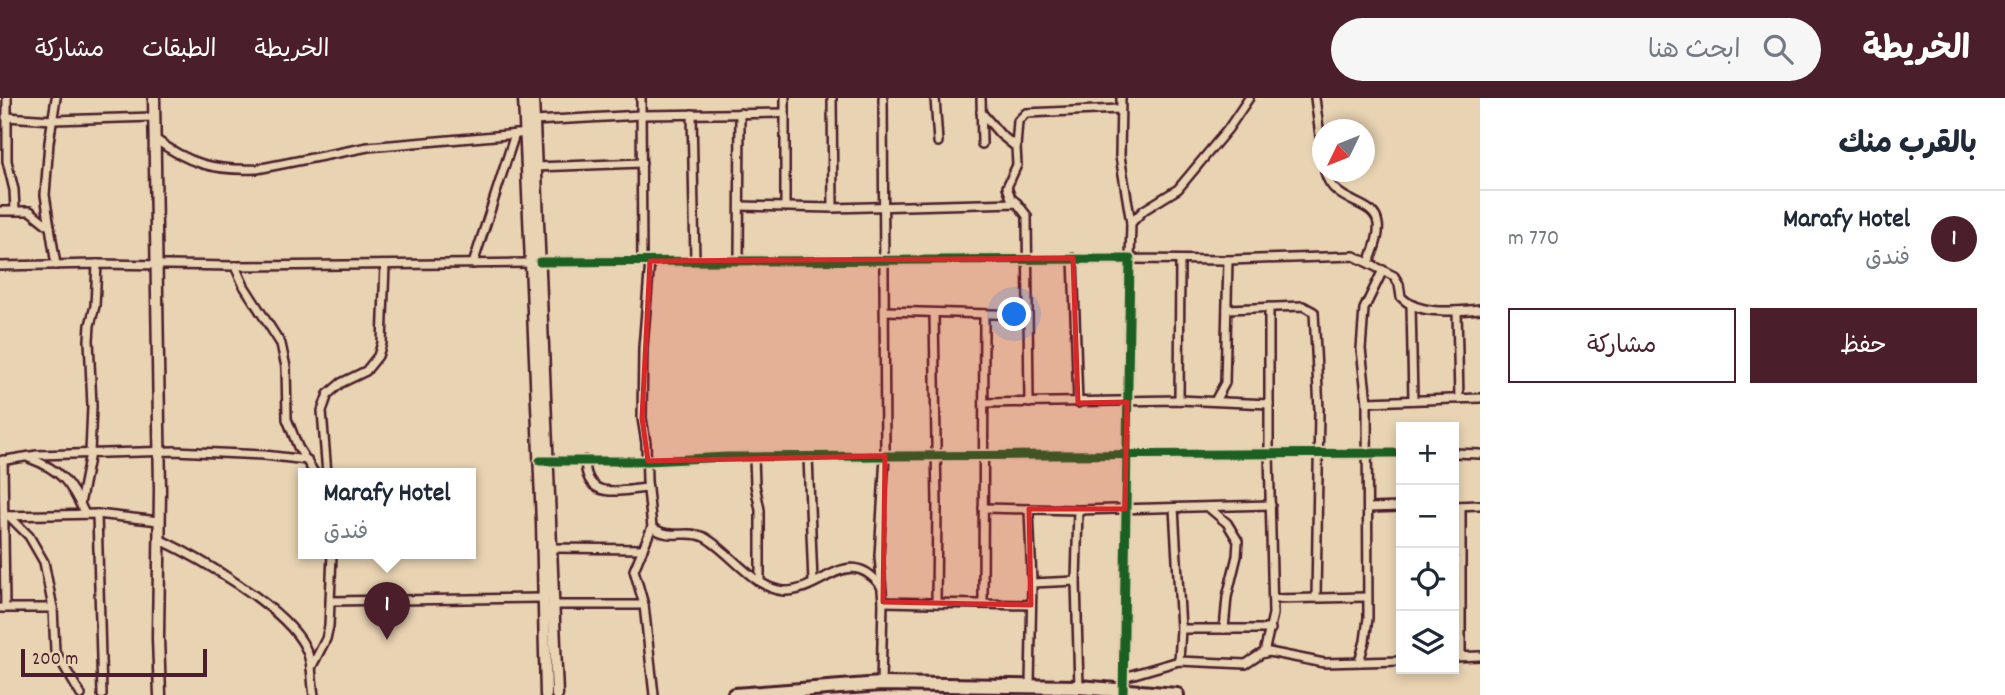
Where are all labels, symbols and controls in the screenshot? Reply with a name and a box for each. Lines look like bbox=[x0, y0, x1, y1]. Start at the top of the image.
search box bbox=[1331, 18, 1821, 81]
text: الخريطة bbox=[1863, 28, 1970, 75]
icon: search bbox=[1759, 30, 1797, 68]
text: ابحث هنا bbox=[1648, 33, 1741, 70]
text: مشاركة bbox=[35, 34, 104, 68]
text: الطبقات bbox=[142, 34, 217, 68]
text: الخريطة bbox=[255, 34, 329, 68]
north arrow bbox=[1312, 119, 1375, 182]
text: بالقرب منك bbox=[1839, 125, 1977, 168]
text: Marafy Hotel bbox=[1783, 202, 1910, 239]
text: 770 m bbox=[1508, 223, 1559, 256]
text: 1 bbox=[1951, 223, 1957, 256]
text: فندق bbox=[1865, 243, 1910, 276]
your location bbox=[997, 297, 1031, 331]
button: مشاركة bbox=[1508, 308, 1736, 383]
button: حفظ bbox=[1750, 308, 1977, 383]
map controls bbox=[1396, 422, 1459, 674]
button: + bbox=[1396, 422, 1459, 485]
popup bbox=[298, 468, 476, 559]
text: Marafy Hotel bbox=[323, 476, 451, 513]
button: − bbox=[1396, 485, 1459, 548]
text: فندق bbox=[323, 517, 368, 550]
button: locate bbox=[1396, 548, 1459, 611]
pin: 1 bbox=[364, 582, 410, 640]
button: layers bbox=[1396, 611, 1459, 674]
scale bar bbox=[21, 646, 206, 678]
text: 200 m bbox=[32, 647, 78, 674]

